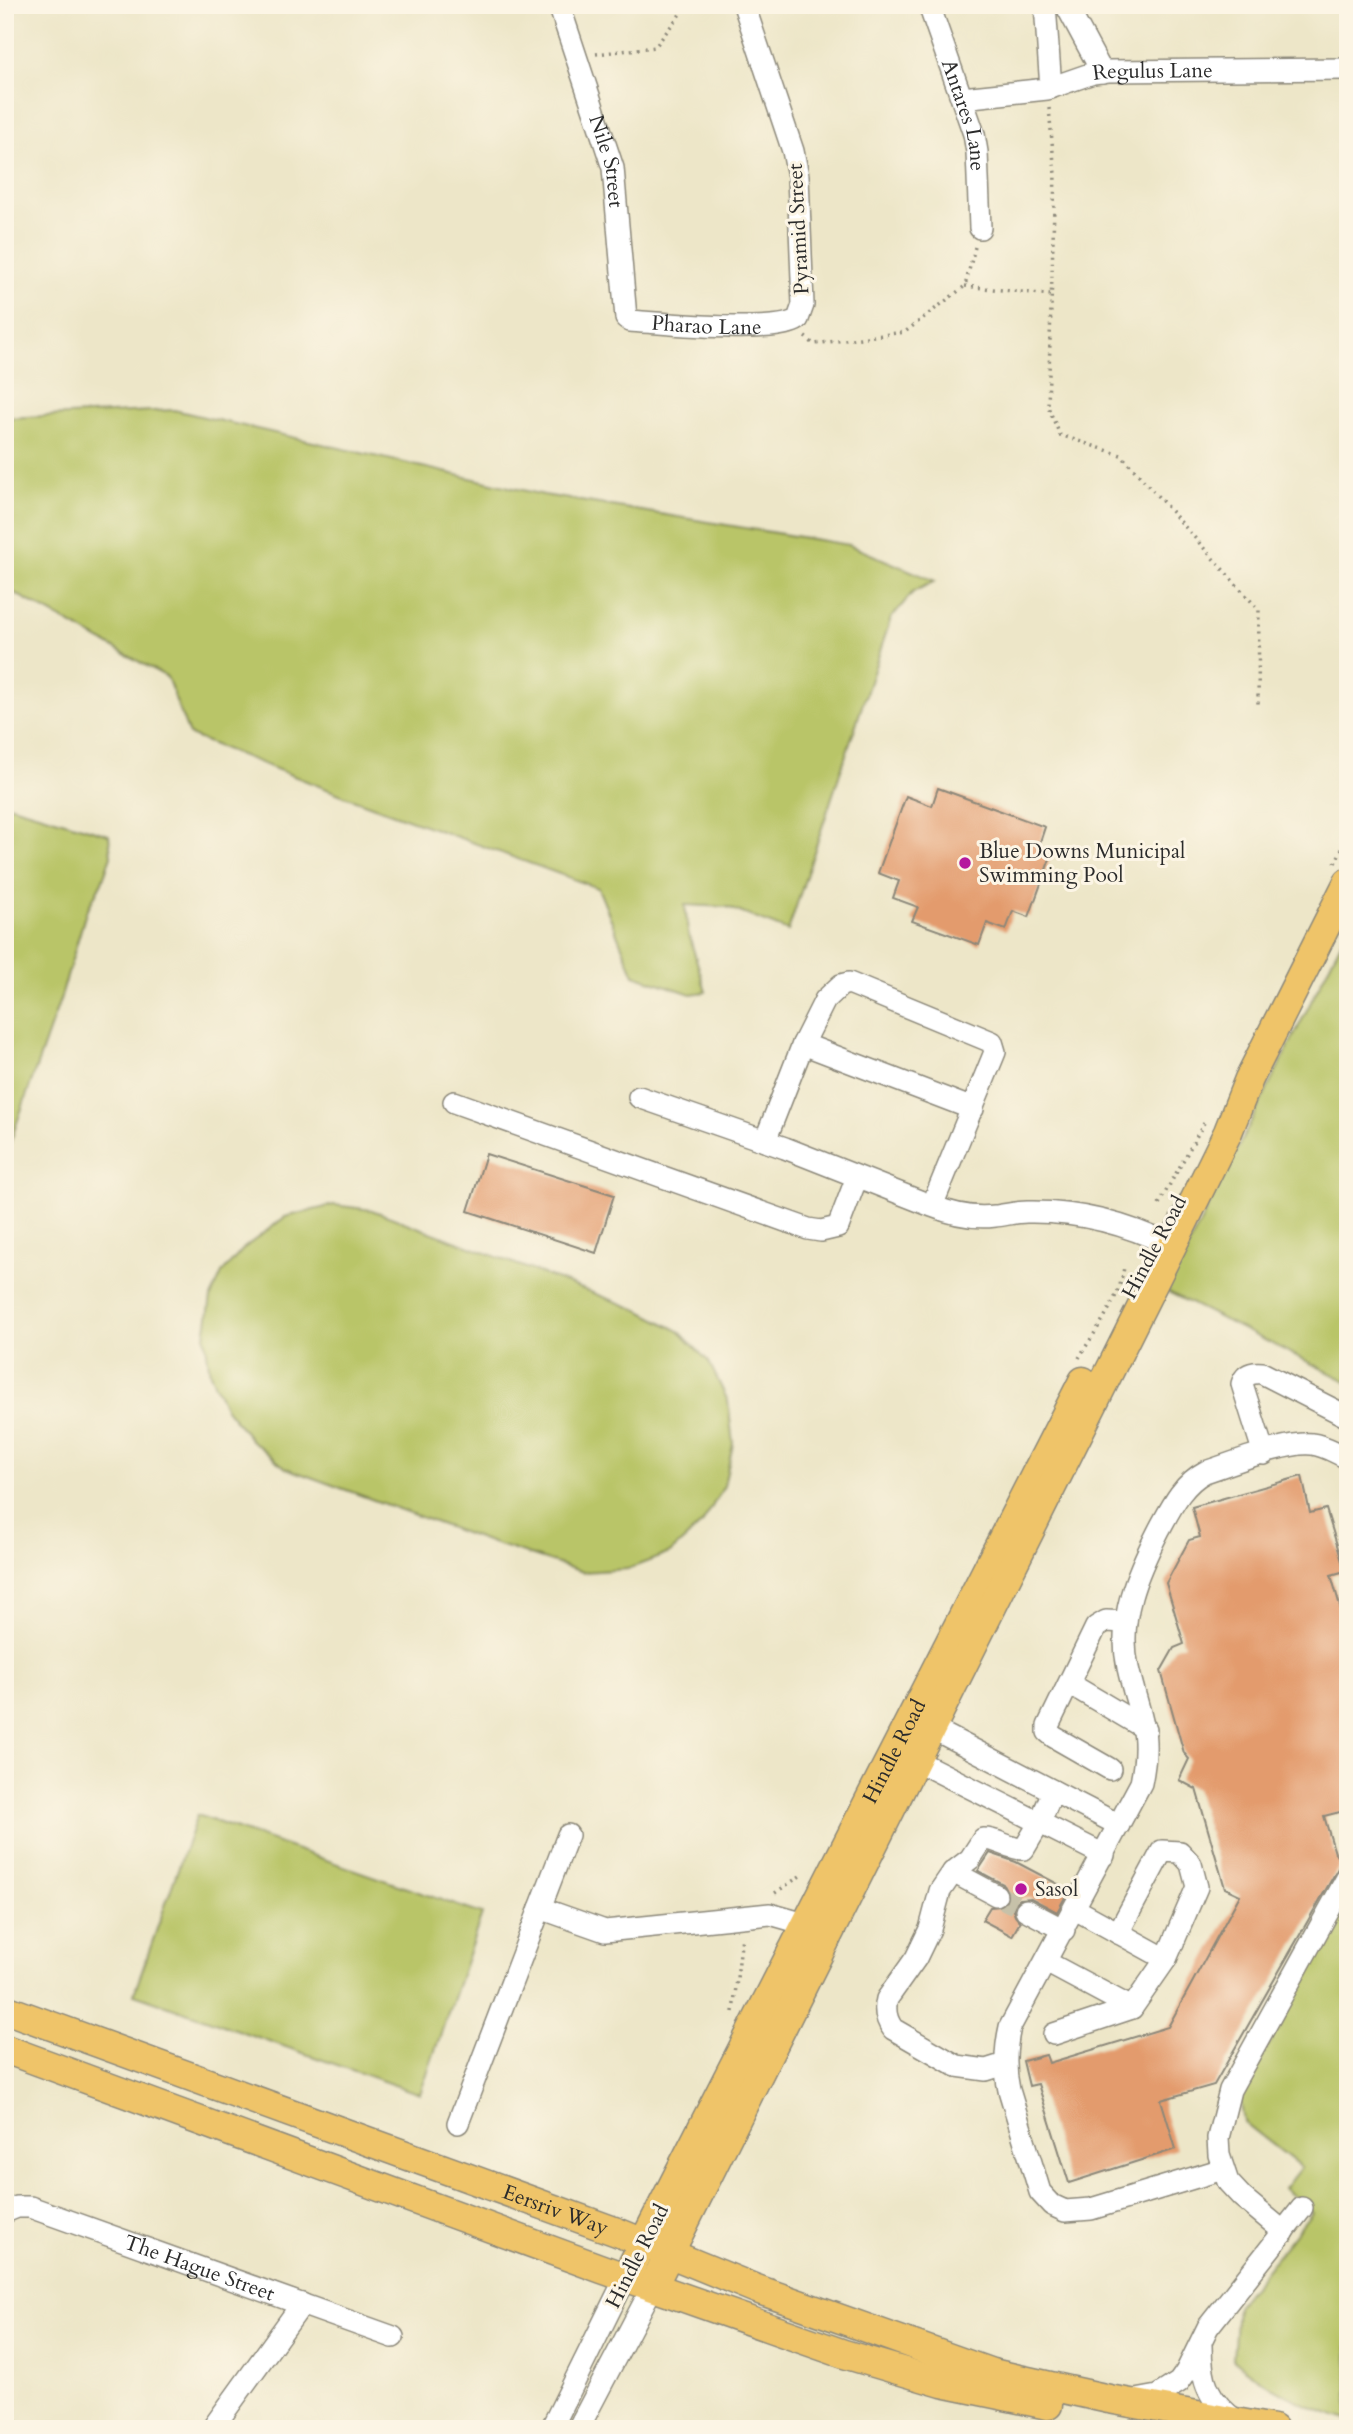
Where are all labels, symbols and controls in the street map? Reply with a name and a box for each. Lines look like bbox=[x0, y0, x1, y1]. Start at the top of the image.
street label: Antares Lane bbox=[934, 55, 992, 172]
street label: Regulus Lane bbox=[1091, 56, 1213, 88]
street label: Nile Street bbox=[581, 111, 630, 209]
street label: Pyramid Street bbox=[781, 162, 816, 295]
street label: Pharao Lane bbox=[650, 309, 762, 342]
place label: Blue Downs Municipal Swimming Pool bbox=[979, 837, 1185, 890]
marker: Blue Downs Municipal Swimming Pool bbox=[957, 855, 973, 871]
street label: Hindle Road bbox=[1115, 1190, 1194, 1304]
street label: Hindle Road bbox=[856, 1695, 933, 1809]
place label: Sasol bbox=[1035, 1875, 1078, 1904]
marker: Sasol bbox=[1013, 1881, 1029, 1897]
street label: Eersriv Way bbox=[499, 2178, 612, 2243]
street label: Hindle Road bbox=[599, 2199, 676, 2313]
street label: The Hague Street bbox=[120, 2228, 279, 2309]

